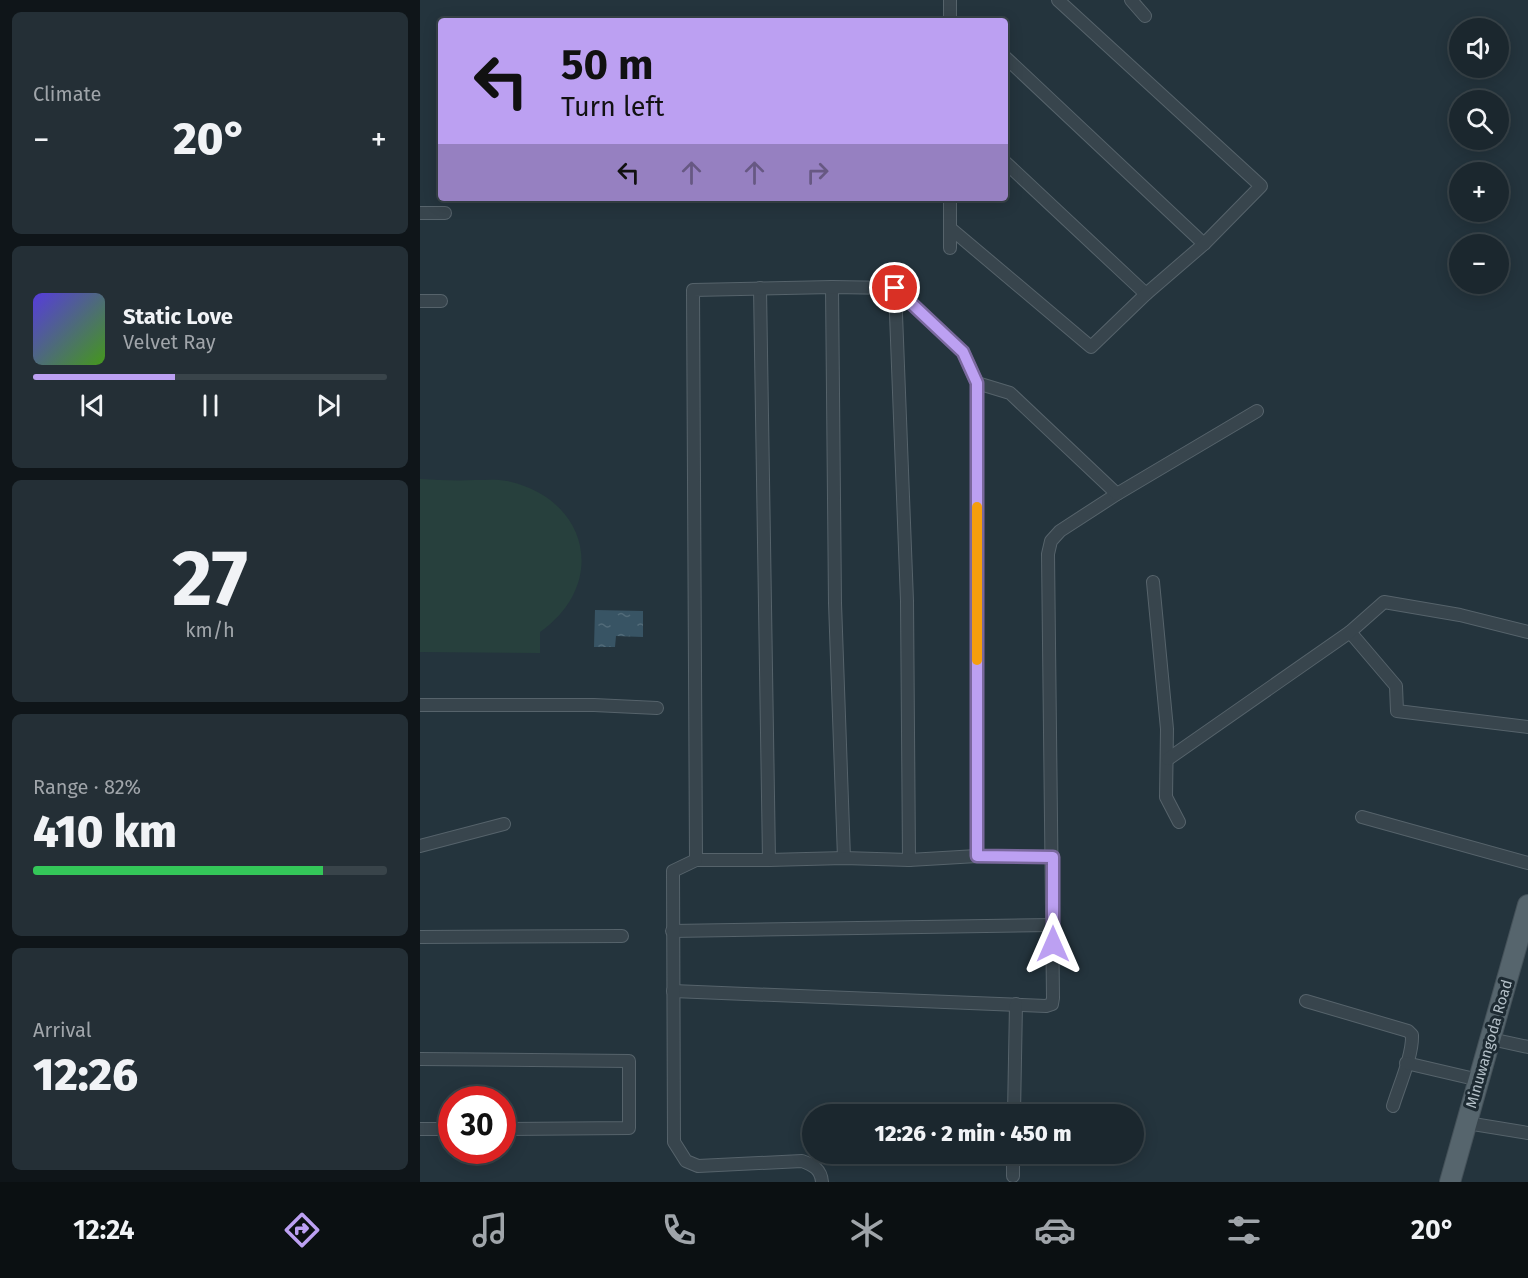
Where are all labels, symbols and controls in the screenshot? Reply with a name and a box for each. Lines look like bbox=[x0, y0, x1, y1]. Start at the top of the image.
map controls bbox=[1449, 18, 1509, 294]
button: sound bbox=[1449, 18, 1509, 78]
text: 50 m bbox=[561, 40, 654, 90]
icon: left bbox=[462, 42, 540, 120]
text: Climate bbox=[33, 82, 101, 106]
button: search bbox=[1449, 90, 1509, 150]
text: Turn left bbox=[561, 91, 664, 123]
text: 20° bbox=[173, 112, 247, 166]
text: − bbox=[33, 120, 50, 160]
text: + bbox=[371, 120, 387, 160]
icon: left bbox=[612, 156, 645, 189]
icon: ahead bbox=[675, 156, 708, 189]
icon: ahead bbox=[738, 156, 771, 189]
icon: right bbox=[801, 156, 834, 189]
button: + bbox=[1449, 162, 1509, 222]
button: − bbox=[1449, 234, 1509, 294]
pin bbox=[869, 262, 920, 313]
icon: arrive bbox=[878, 271, 911, 304]
text: Static Love bbox=[123, 303, 233, 330]
text: Velvet Ray bbox=[123, 330, 216, 354]
icon: previous bbox=[76, 389, 109, 422]
icon: pause bbox=[194, 389, 227, 422]
icon: next bbox=[312, 389, 345, 422]
text: 27 bbox=[172, 532, 248, 626]
text: km/h bbox=[185, 618, 235, 642]
text: Range · 82% bbox=[33, 775, 141, 799]
text: 410 km bbox=[33, 805, 177, 859]
position arrow bbox=[1021, 912, 1085, 976]
street label: Minuwangoda Road bbox=[1462, 978, 1516, 1110]
text: Arrival bbox=[33, 1018, 92, 1042]
text: 12:26 bbox=[33, 1048, 138, 1102]
speed limit sign: 30 bbox=[438, 1086, 516, 1164]
text: 12:26 · 2 min · 450 m bbox=[875, 1120, 1071, 1147]
icon: directions bbox=[281, 1209, 323, 1251]
icon: music bbox=[469, 1209, 511, 1251]
icon: phone bbox=[658, 1209, 700, 1251]
icon: climate bbox=[846, 1209, 888, 1251]
icon: car bbox=[1034, 1209, 1076, 1251]
icon: filters bbox=[1223, 1209, 1265, 1251]
text: 12:24 bbox=[73, 1214, 135, 1246]
text: 20° bbox=[1411, 1214, 1455, 1246]

